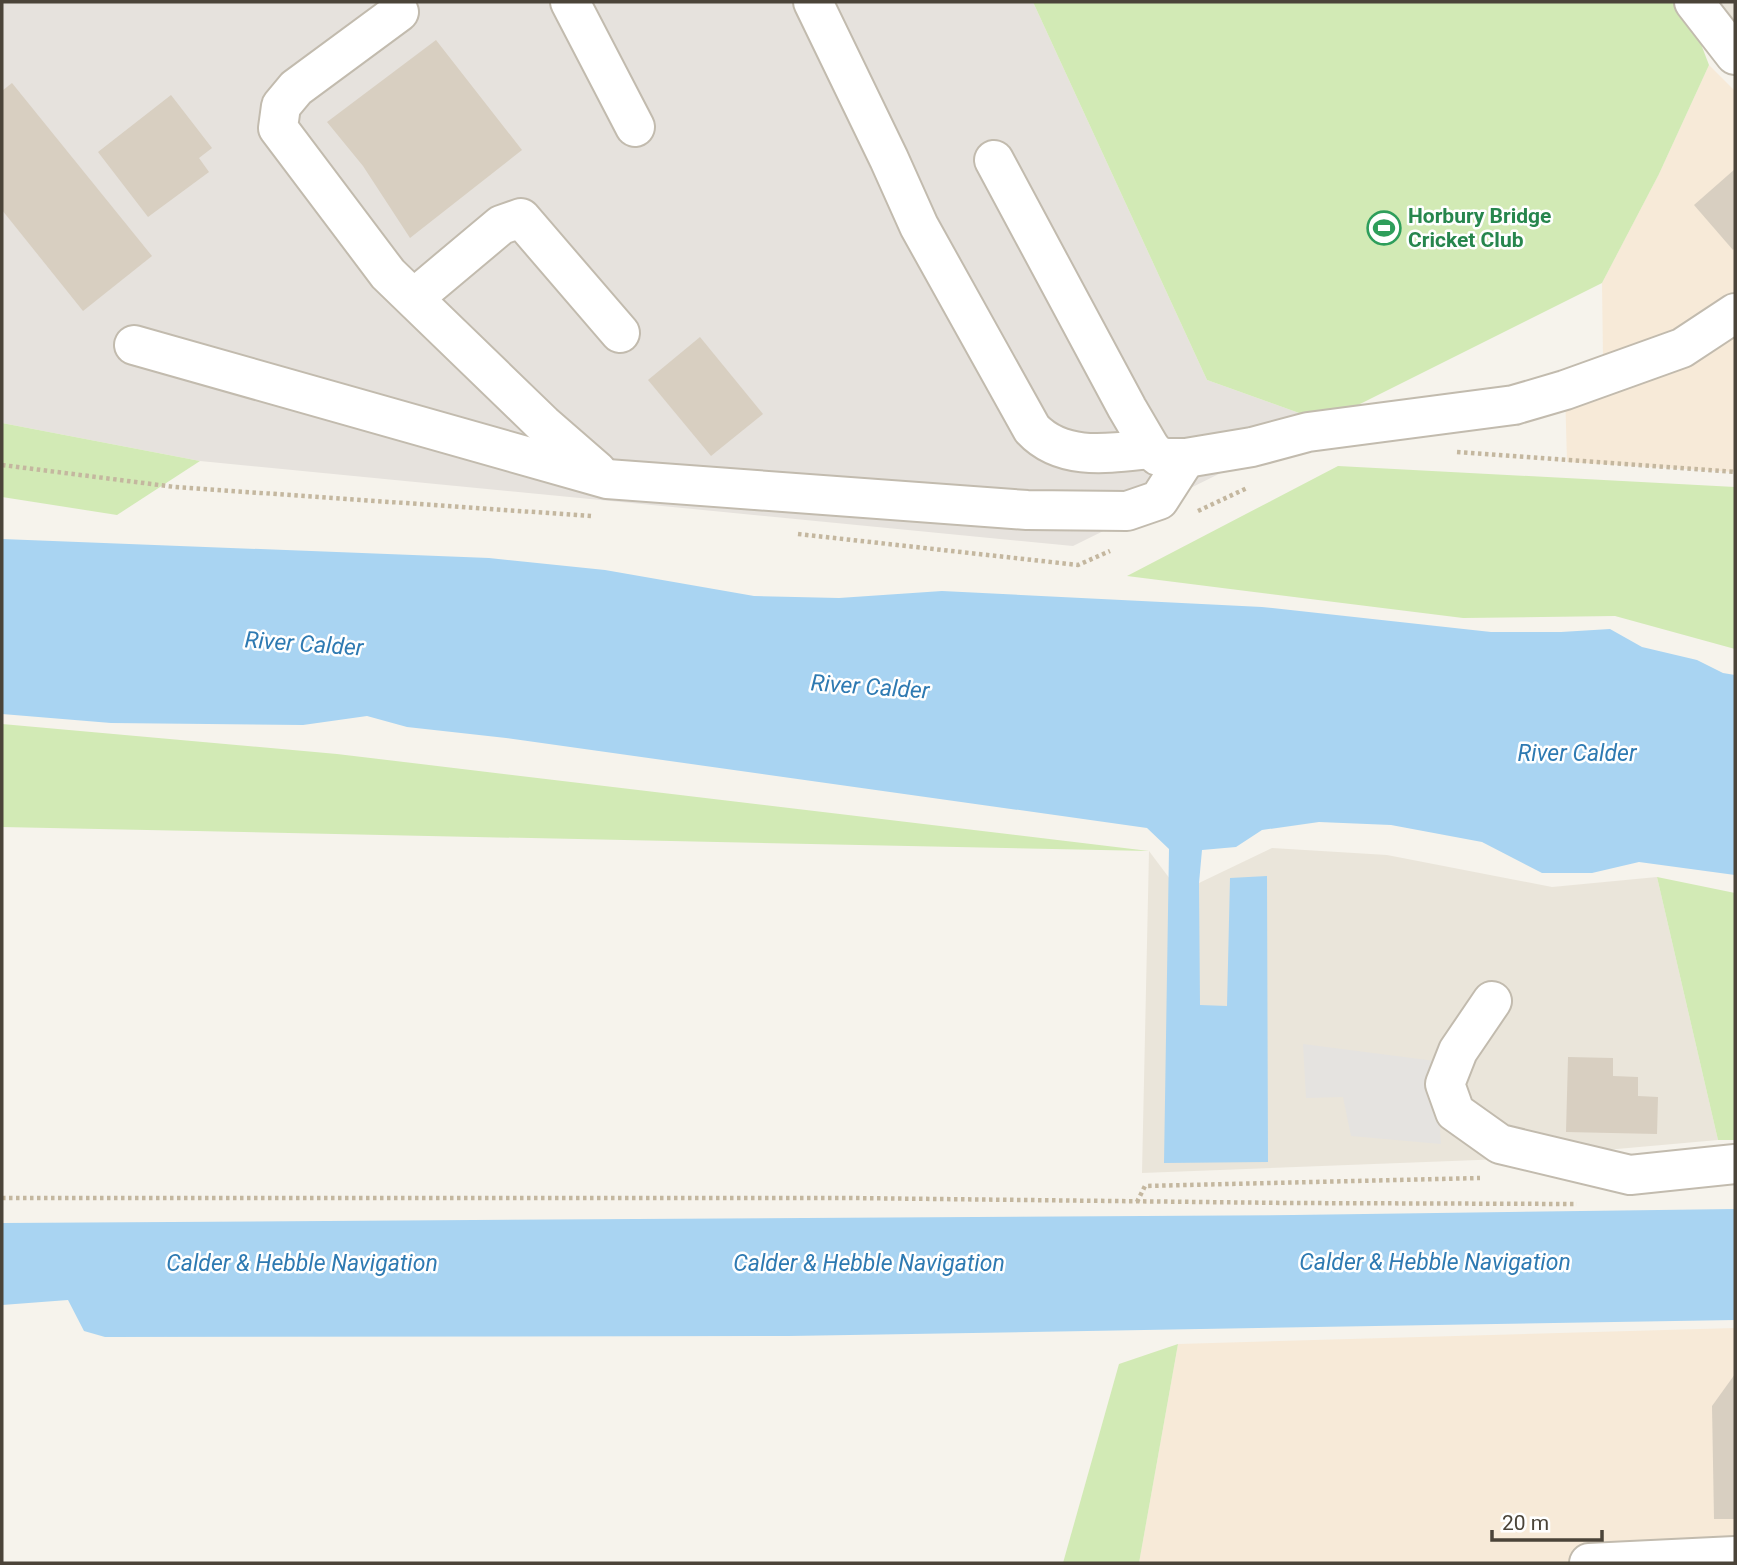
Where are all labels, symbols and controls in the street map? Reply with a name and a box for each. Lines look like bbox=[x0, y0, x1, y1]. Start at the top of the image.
place label: Horbury Bridge Cricket Club bbox=[1408, 204, 1551, 252]
sports icon: Horbury Bridge Cricket Club bbox=[1365, 209, 1403, 247]
water label: River Calder bbox=[244, 626, 366, 662]
water label: River Calder bbox=[810, 669, 932, 705]
water label: River Calder bbox=[1518, 740, 1638, 767]
water label: Calder & Hebble Navigation bbox=[1299, 1249, 1571, 1276]
water label: Calder & Hebble Navigation bbox=[166, 1250, 438, 1277]
water label: Calder & Hebble Navigation bbox=[733, 1250, 1005, 1277]
scale bar bbox=[1492, 1498, 1602, 1542]
text: 20 m bbox=[1502, 1511, 1549, 1535]

